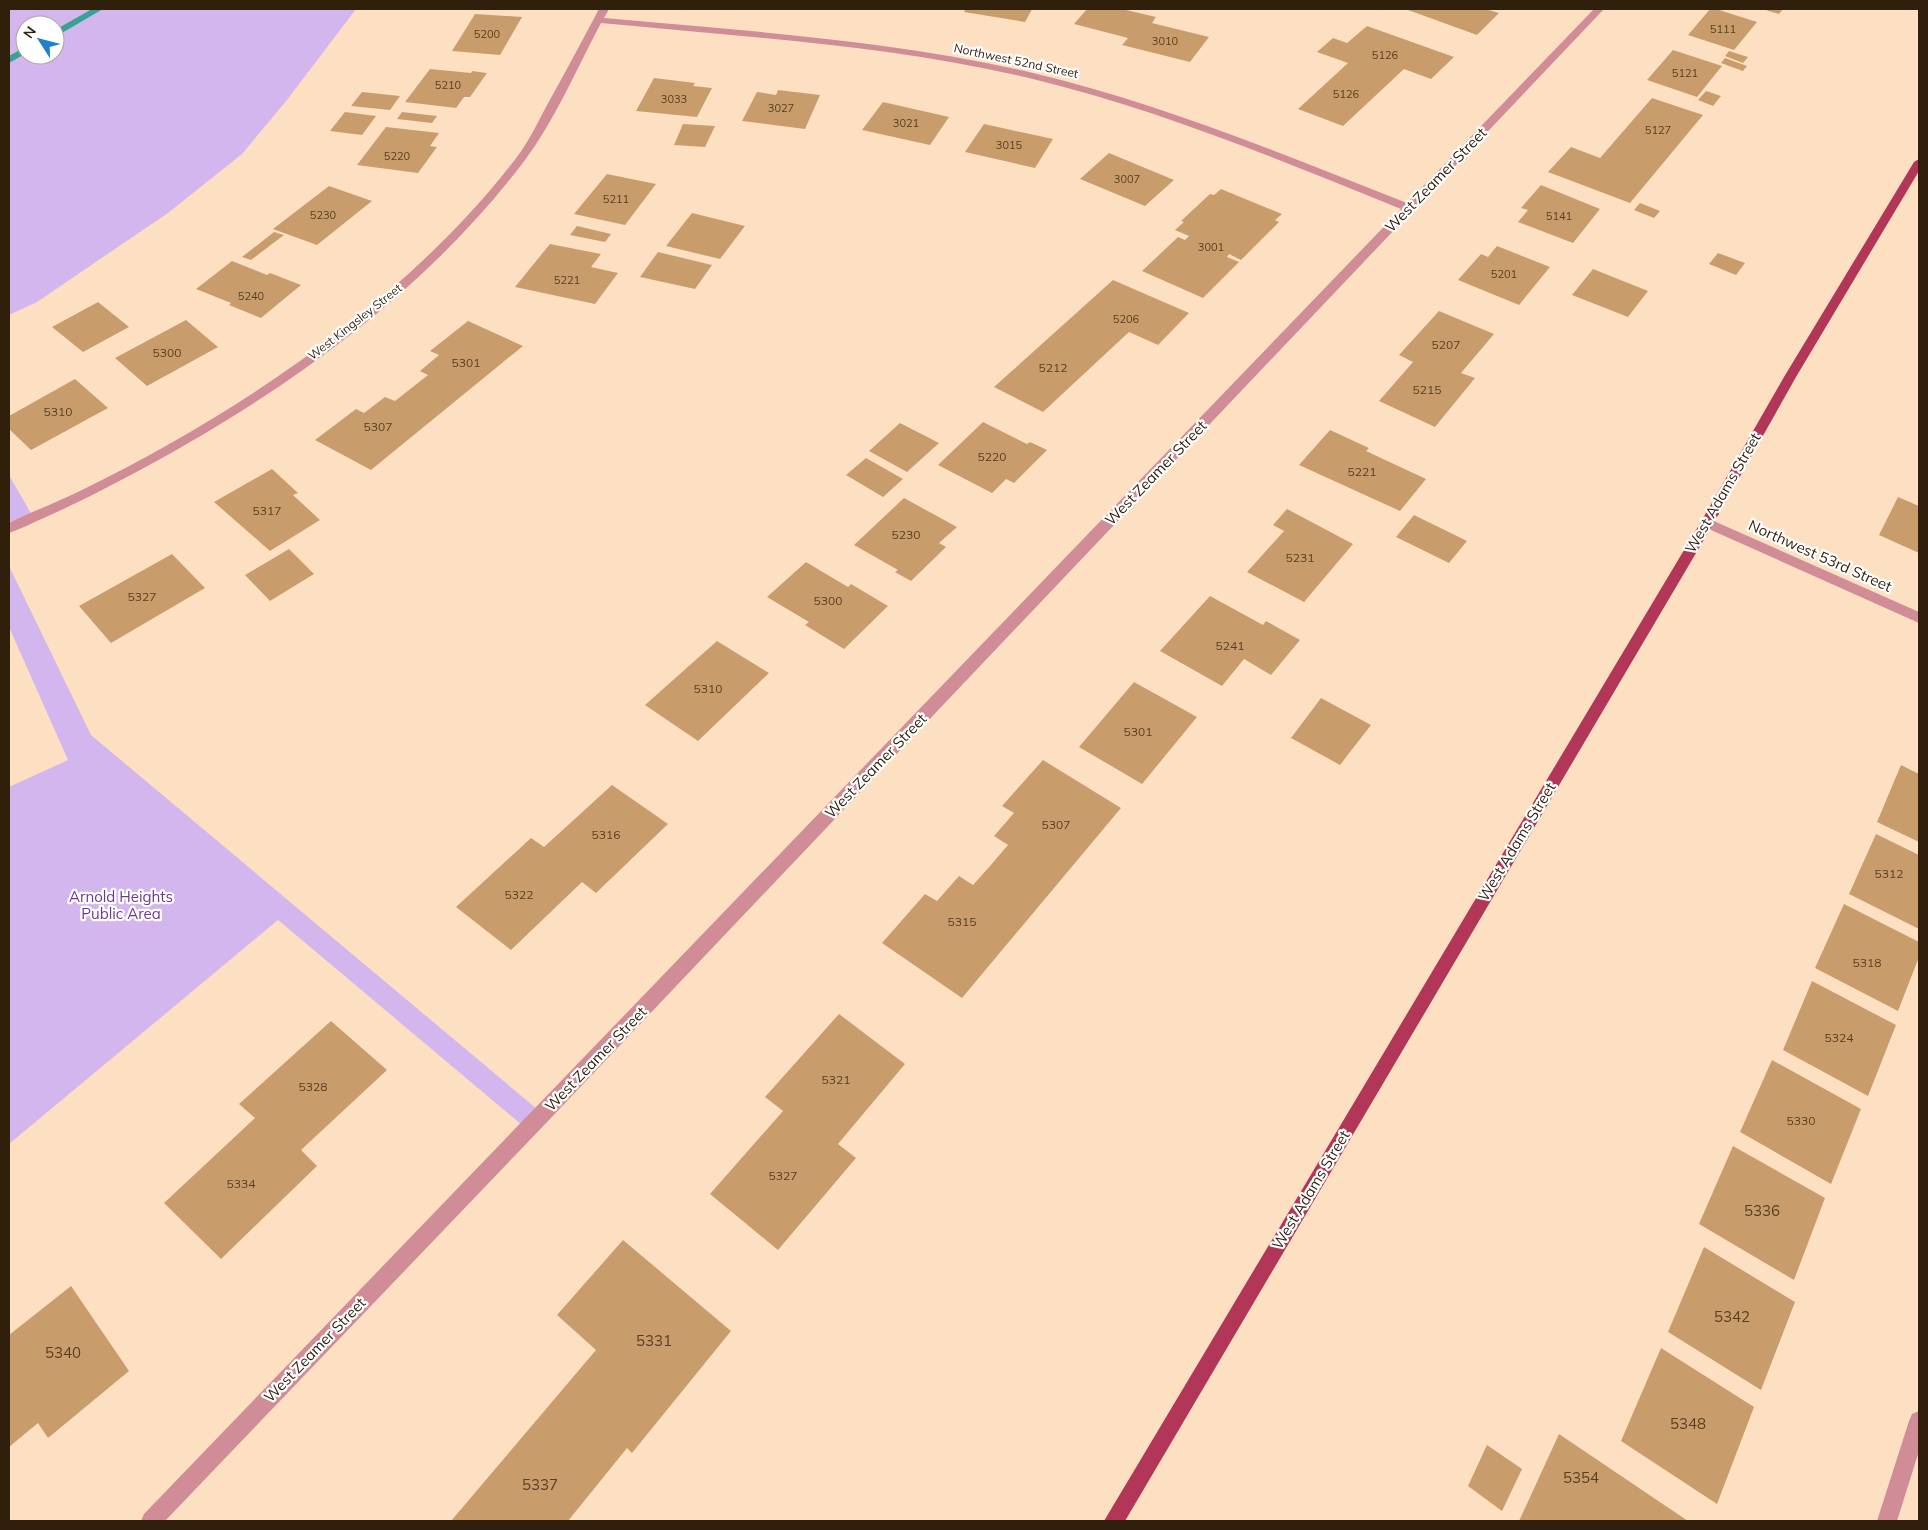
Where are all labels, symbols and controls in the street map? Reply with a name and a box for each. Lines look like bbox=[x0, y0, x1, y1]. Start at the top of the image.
north arrow bbox=[15, 15, 65, 65]
house number: 5111 bbox=[1710, 22, 1736, 36]
text: N bbox=[19, 23, 40, 42]
house number: 5200 bbox=[474, 27, 501, 41]
house number: 3010 bbox=[1152, 34, 1179, 48]
street label: Northwest 52nd Street bbox=[953, 40, 1080, 81]
house number: 5126 bbox=[1372, 48, 1399, 62]
house number: 5121 bbox=[1672, 66, 1698, 80]
house number: 5210 bbox=[435, 78, 462, 92]
house number: 5126 bbox=[1333, 87, 1360, 101]
house number: 3033 bbox=[661, 92, 687, 106]
house number: 3027 bbox=[768, 101, 794, 115]
house number: 3021 bbox=[893, 116, 919, 130]
street label: West Zeamer Street bbox=[1381, 123, 1491, 236]
house number: 5127 bbox=[1645, 123, 1671, 137]
house number: 3015 bbox=[996, 138, 1023, 152]
house number: 5220 bbox=[384, 149, 411, 163]
house number: 3007 bbox=[1114, 172, 1140, 186]
house number: 5211 bbox=[603, 192, 629, 206]
house number: 5230 bbox=[310, 208, 337, 222]
house number: 5141 bbox=[1546, 209, 1572, 223]
house number: 3001 bbox=[1198, 240, 1224, 254]
house number: 5201 bbox=[1491, 267, 1517, 281]
house number: 5221 bbox=[554, 273, 580, 287]
street label: West Kingsley Street bbox=[305, 280, 405, 363]
house number: 5240 bbox=[238, 289, 265, 303]
house number: 5206 bbox=[1113, 312, 1140, 326]
house number: 5207 bbox=[1432, 337, 1460, 352]
house number: 5300 bbox=[153, 345, 181, 360]
house number: 5301 bbox=[452, 355, 480, 370]
house number: 5212 bbox=[1039, 360, 1067, 375]
house number: 5215 bbox=[1413, 382, 1441, 397]
house number: 5310 bbox=[44, 404, 72, 419]
street label: West Zeamer Street bbox=[1101, 416, 1211, 529]
house number: 5307 bbox=[364, 419, 392, 434]
street label: West Adams Street bbox=[1680, 429, 1765, 556]
house number: 5220 bbox=[978, 449, 1006, 464]
house number: 5221 bbox=[1348, 464, 1376, 479]
house number: 5317 bbox=[253, 503, 281, 518]
street label: Northwest 53rd Street bbox=[1746, 515, 1895, 596]
house number: 5230 bbox=[892, 527, 920, 542]
house number: 5231 bbox=[1286, 550, 1314, 565]
house number: 5327 bbox=[128, 589, 156, 604]
house number: 5300 bbox=[814, 593, 842, 608]
house number: 5241 bbox=[1216, 638, 1244, 653]
house number: 5310 bbox=[694, 681, 722, 696]
street label: West Zeamer Street bbox=[821, 709, 931, 822]
house number: 5301 bbox=[1124, 724, 1152, 739]
street label: West Adams Street bbox=[1474, 779, 1560, 905]
house number: 5307 bbox=[1042, 817, 1070, 832]
house number: 5316 bbox=[592, 827, 620, 842]
house number: 5312 bbox=[1875, 866, 1903, 881]
park label: Arnold Heights Public Area bbox=[69, 887, 173, 923]
house number: 5322 bbox=[505, 887, 533, 902]
house number: 5315 bbox=[948, 914, 976, 929]
house number: 5318 bbox=[1853, 955, 1881, 970]
street label: West Zeamer Street bbox=[541, 1002, 651, 1115]
house number: 5324 bbox=[1825, 1030, 1853, 1045]
house number: 5321 bbox=[822, 1072, 850, 1087]
house number: 5328 bbox=[299, 1079, 327, 1094]
house number: 5330 bbox=[1787, 1113, 1815, 1128]
street label: West Adams Street bbox=[1268, 1127, 1354, 1253]
house number: 5327 bbox=[769, 1168, 797, 1183]
house number: 5334 bbox=[227, 1176, 255, 1191]
house number: 5336 bbox=[1744, 1201, 1780, 1220]
street label: West Zeamer Street bbox=[260, 1293, 370, 1406]
house number: 5342 bbox=[1714, 1307, 1750, 1326]
house number: 5331 bbox=[636, 1331, 672, 1350]
house number: 5340 bbox=[45, 1343, 81, 1362]
house number: 5348 bbox=[1670, 1414, 1706, 1433]
house number: 5354 bbox=[1563, 1468, 1599, 1487]
house number: 5337 bbox=[522, 1475, 558, 1494]

